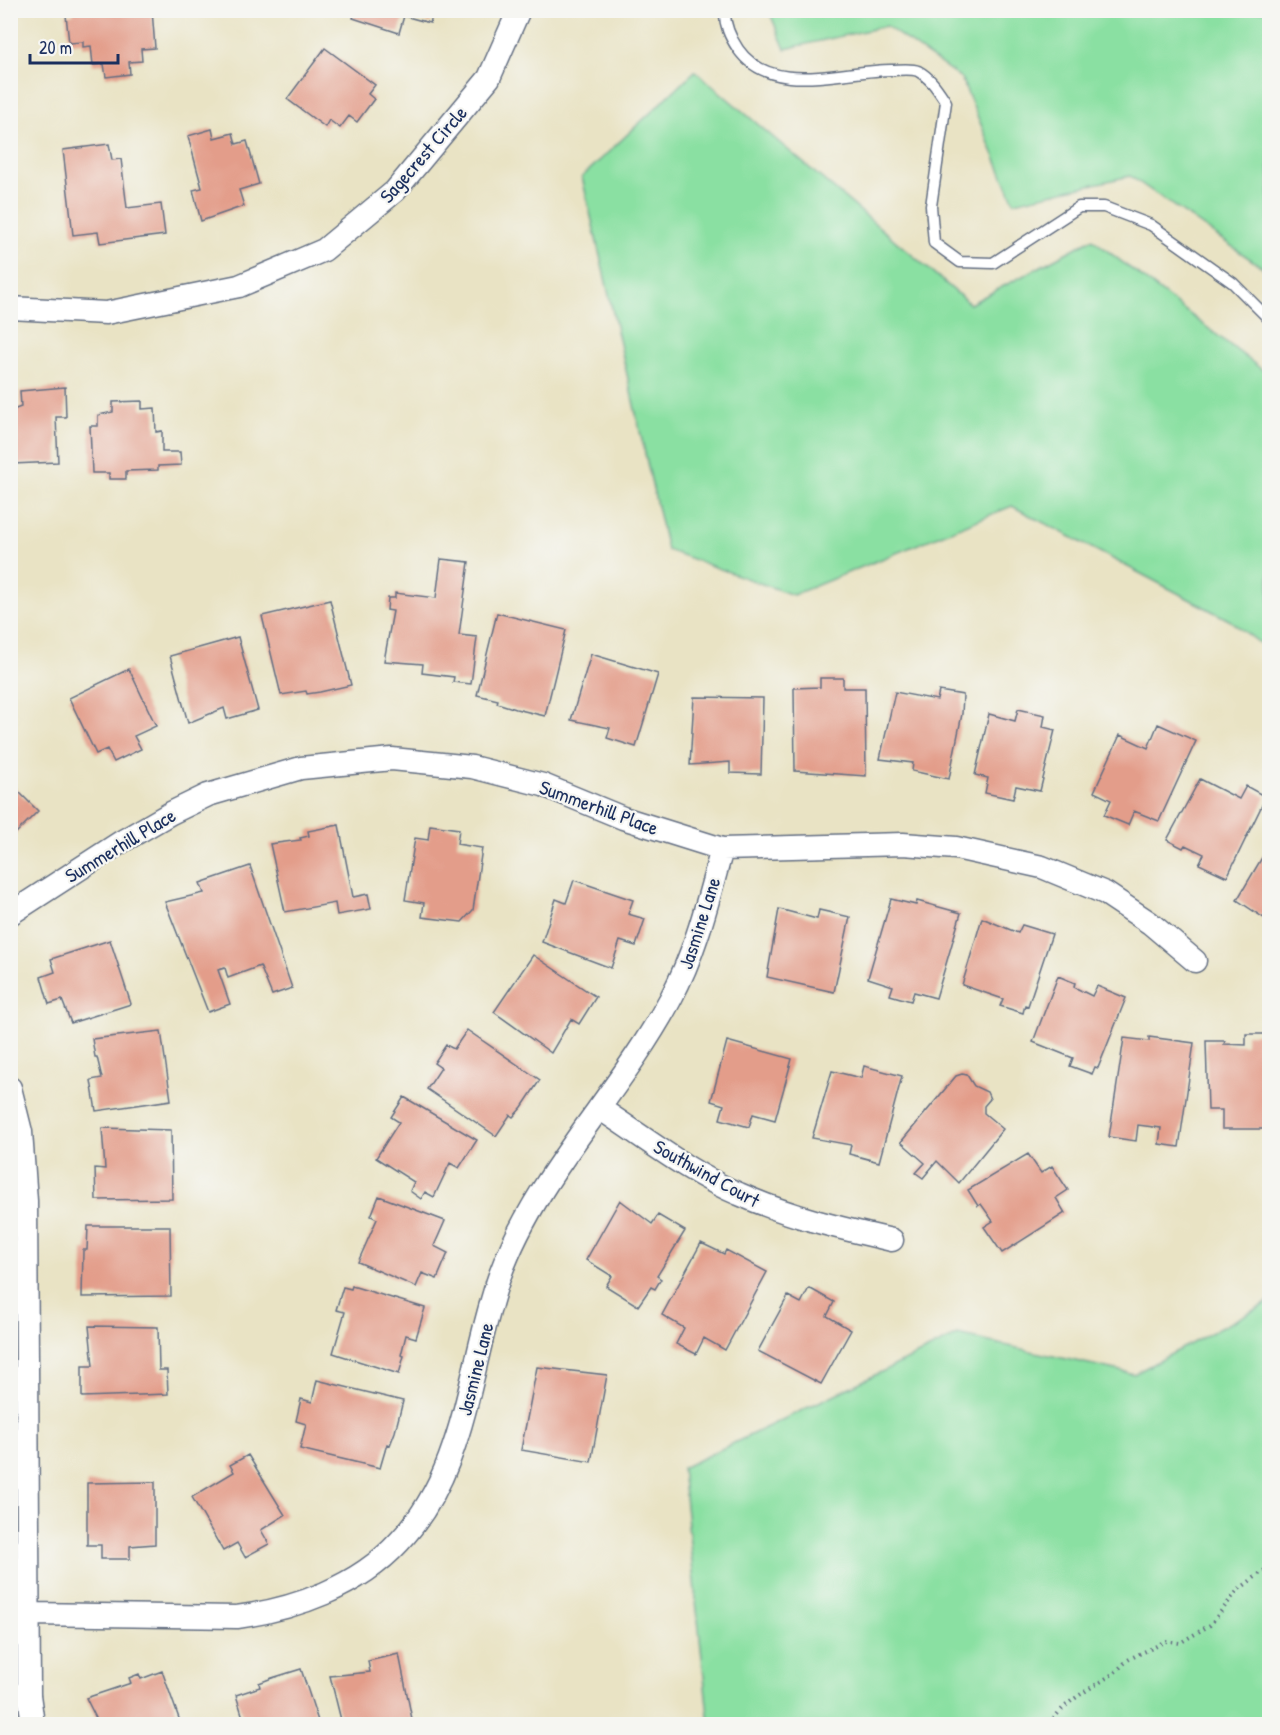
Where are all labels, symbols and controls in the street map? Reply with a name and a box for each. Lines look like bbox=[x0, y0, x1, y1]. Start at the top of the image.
scale bar bbox=[30, 27, 118, 65]
text: 20 m bbox=[39, 35, 72, 60]
street label: Sagecrest Circle bbox=[373, 100, 473, 208]
street label: Summerhill Place bbox=[536, 773, 662, 841]
street label: Summerhill Place bbox=[60, 801, 180, 889]
street label: Jasmine Lane bbox=[671, 874, 727, 972]
street label: Southwind Court bbox=[649, 1133, 766, 1214]
street label: Jasmine Lane bbox=[450, 1320, 500, 1418]

